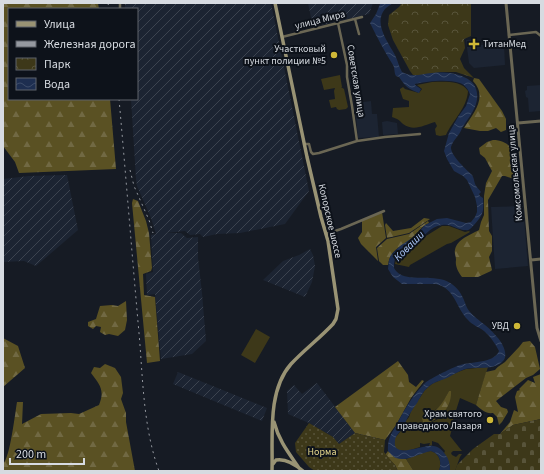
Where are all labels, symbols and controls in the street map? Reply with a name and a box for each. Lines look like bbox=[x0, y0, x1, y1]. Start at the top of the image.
street label: улица Мира bbox=[293, 7, 347, 33]
legend bbox=[8, 8, 138, 100]
text: Улица bbox=[44, 16, 75, 33]
text: Железная дорога bbox=[44, 36, 136, 53]
place label: ТитанМед bbox=[483, 37, 527, 51]
marker: ТитанМед bbox=[468, 38, 480, 50]
place label: Участковый пункт полиции №5 bbox=[244, 42, 326, 68]
street label: Советская улица bbox=[343, 44, 369, 118]
marker: Участковый пункт полиции №5 bbox=[329, 50, 339, 60]
text: Парк bbox=[44, 56, 70, 73]
text: Вода bbox=[44, 76, 70, 93]
street label: Комсомольская улица bbox=[504, 124, 526, 222]
street label: Копорское шоссе bbox=[315, 182, 345, 260]
water label: Коваши bbox=[390, 227, 428, 265]
place label: УВД bbox=[492, 319, 510, 333]
marker: УВД bbox=[512, 321, 522, 331]
place label: Храм святого праведного Лазаря bbox=[397, 407, 482, 433]
marker: Храм святого праведного Лазаря bbox=[485, 415, 495, 425]
scale bar bbox=[10, 440, 84, 466]
park label: Норма bbox=[308, 445, 336, 459]
text: 200 m bbox=[16, 446, 46, 463]

